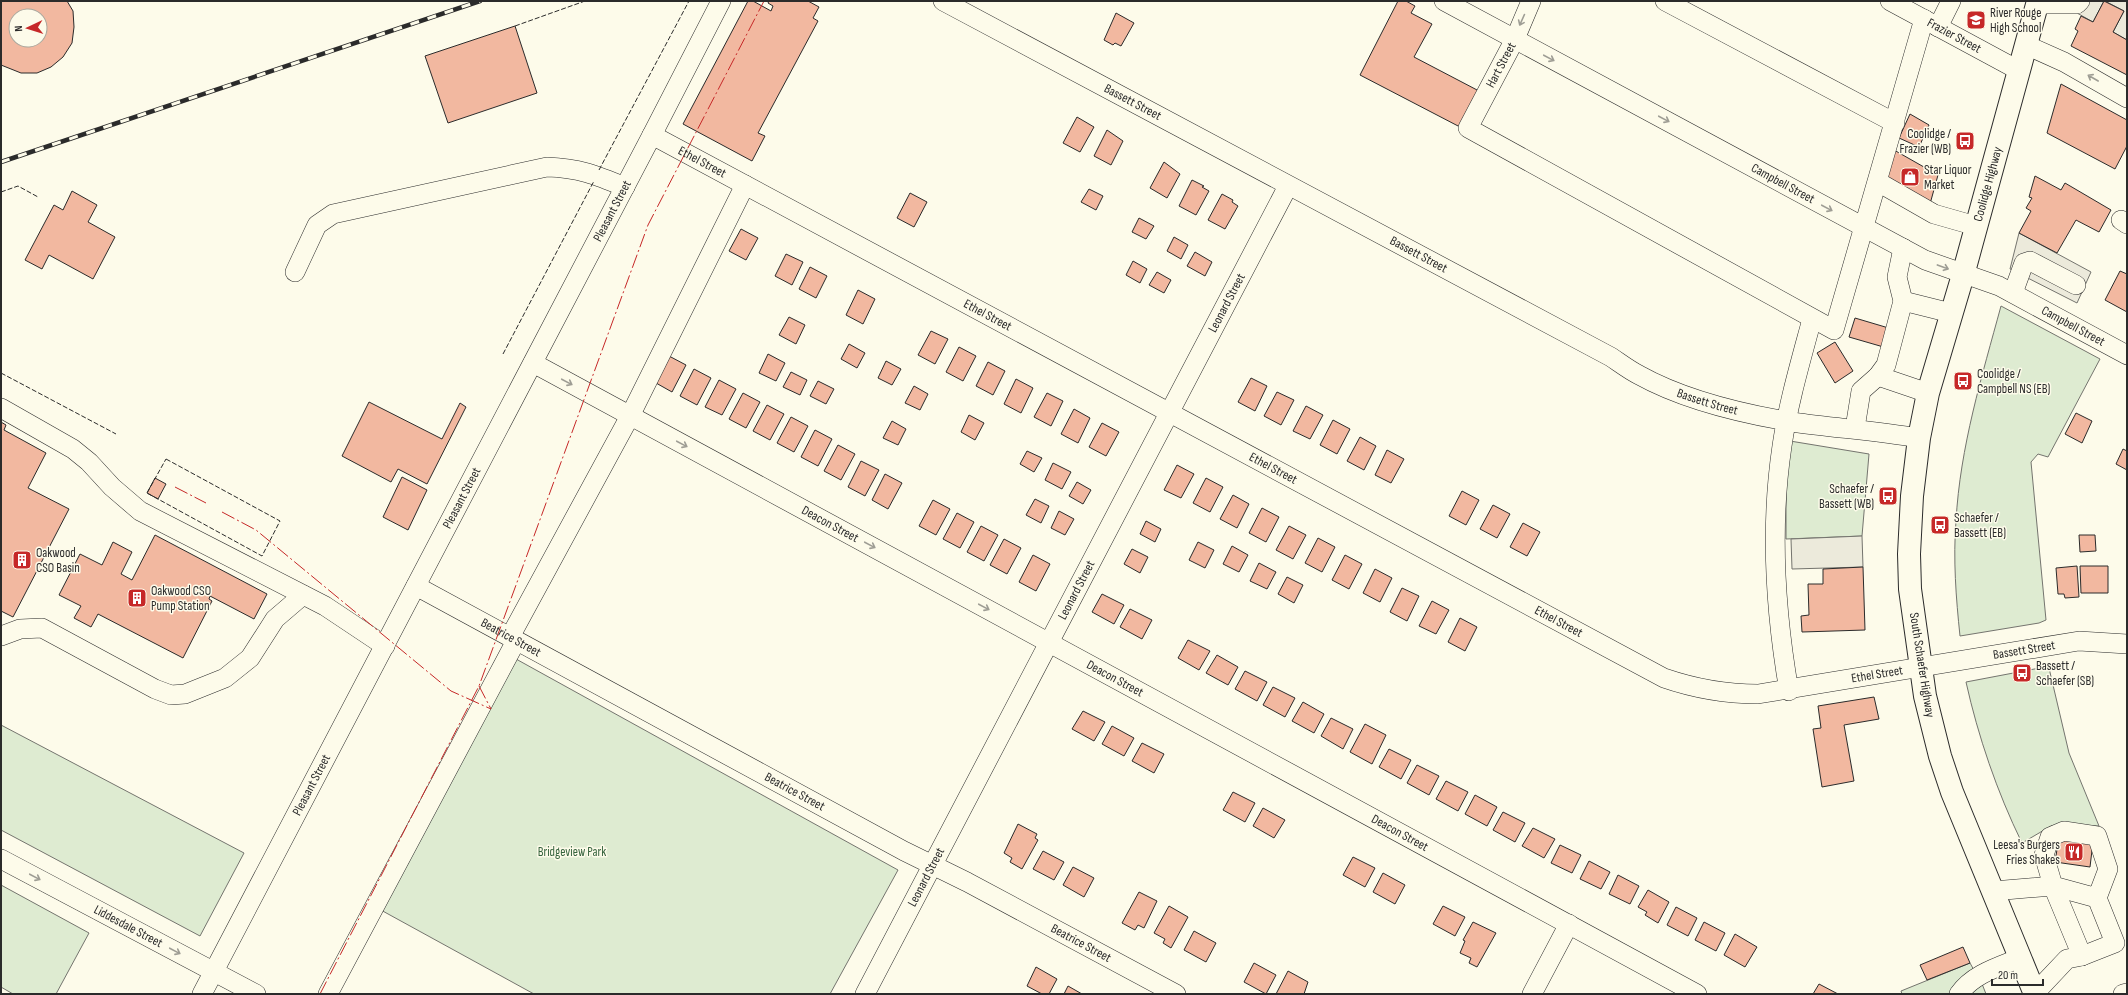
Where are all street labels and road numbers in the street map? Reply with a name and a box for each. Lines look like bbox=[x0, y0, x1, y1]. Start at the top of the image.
street label: Frazier Street bbox=[1924, 15, 1984, 57]
street label: Hart Street bbox=[1482, 40, 1520, 90]
street label: Bassett Street bbox=[1101, 80, 1164, 124]
street label: Ethel Street bbox=[675, 143, 729, 181]
street label: Coolidge Highway bbox=[1970, 145, 2006, 223]
street label: Campbell Street bbox=[1748, 160, 1818, 207]
street label: Pleasant Street bbox=[590, 178, 635, 244]
street label: Bassett Street bbox=[1387, 233, 1450, 276]
street label: Leonard Street bbox=[1205, 271, 1249, 335]
street label: Ethel Street bbox=[961, 296, 1015, 335]
street label: Campbell Street bbox=[2039, 302, 2108, 350]
street label: Bassett Street bbox=[1675, 385, 1740, 419]
street label: Ethel Street bbox=[1246, 449, 1300, 488]
street label: Pleasant Street bbox=[439, 465, 485, 531]
street label: Deacon Street bbox=[799, 502, 861, 546]
street label: Leonard Street bbox=[1054, 558, 1099, 622]
street label: Ethel Street bbox=[1532, 602, 1586, 641]
street label: South Schaefer Highway bbox=[1906, 611, 1938, 719]
street label: Beatrice Street bbox=[478, 615, 544, 660]
street label: Bassett Street bbox=[1992, 637, 2056, 663]
street label: Deacon Street bbox=[1084, 657, 1146, 700]
street label: Ethel Street bbox=[1850, 662, 1904, 686]
street label: Pleasant Street bbox=[289, 752, 334, 818]
street label: Beatrice Street bbox=[762, 769, 828, 814]
street label: Deacon Street bbox=[1369, 811, 1431, 855]
street label: Leonard Street bbox=[904, 845, 948, 909]
street label: Liddesdale Street bbox=[91, 902, 165, 951]
street label: Beatrice Street bbox=[1048, 920, 1114, 966]

